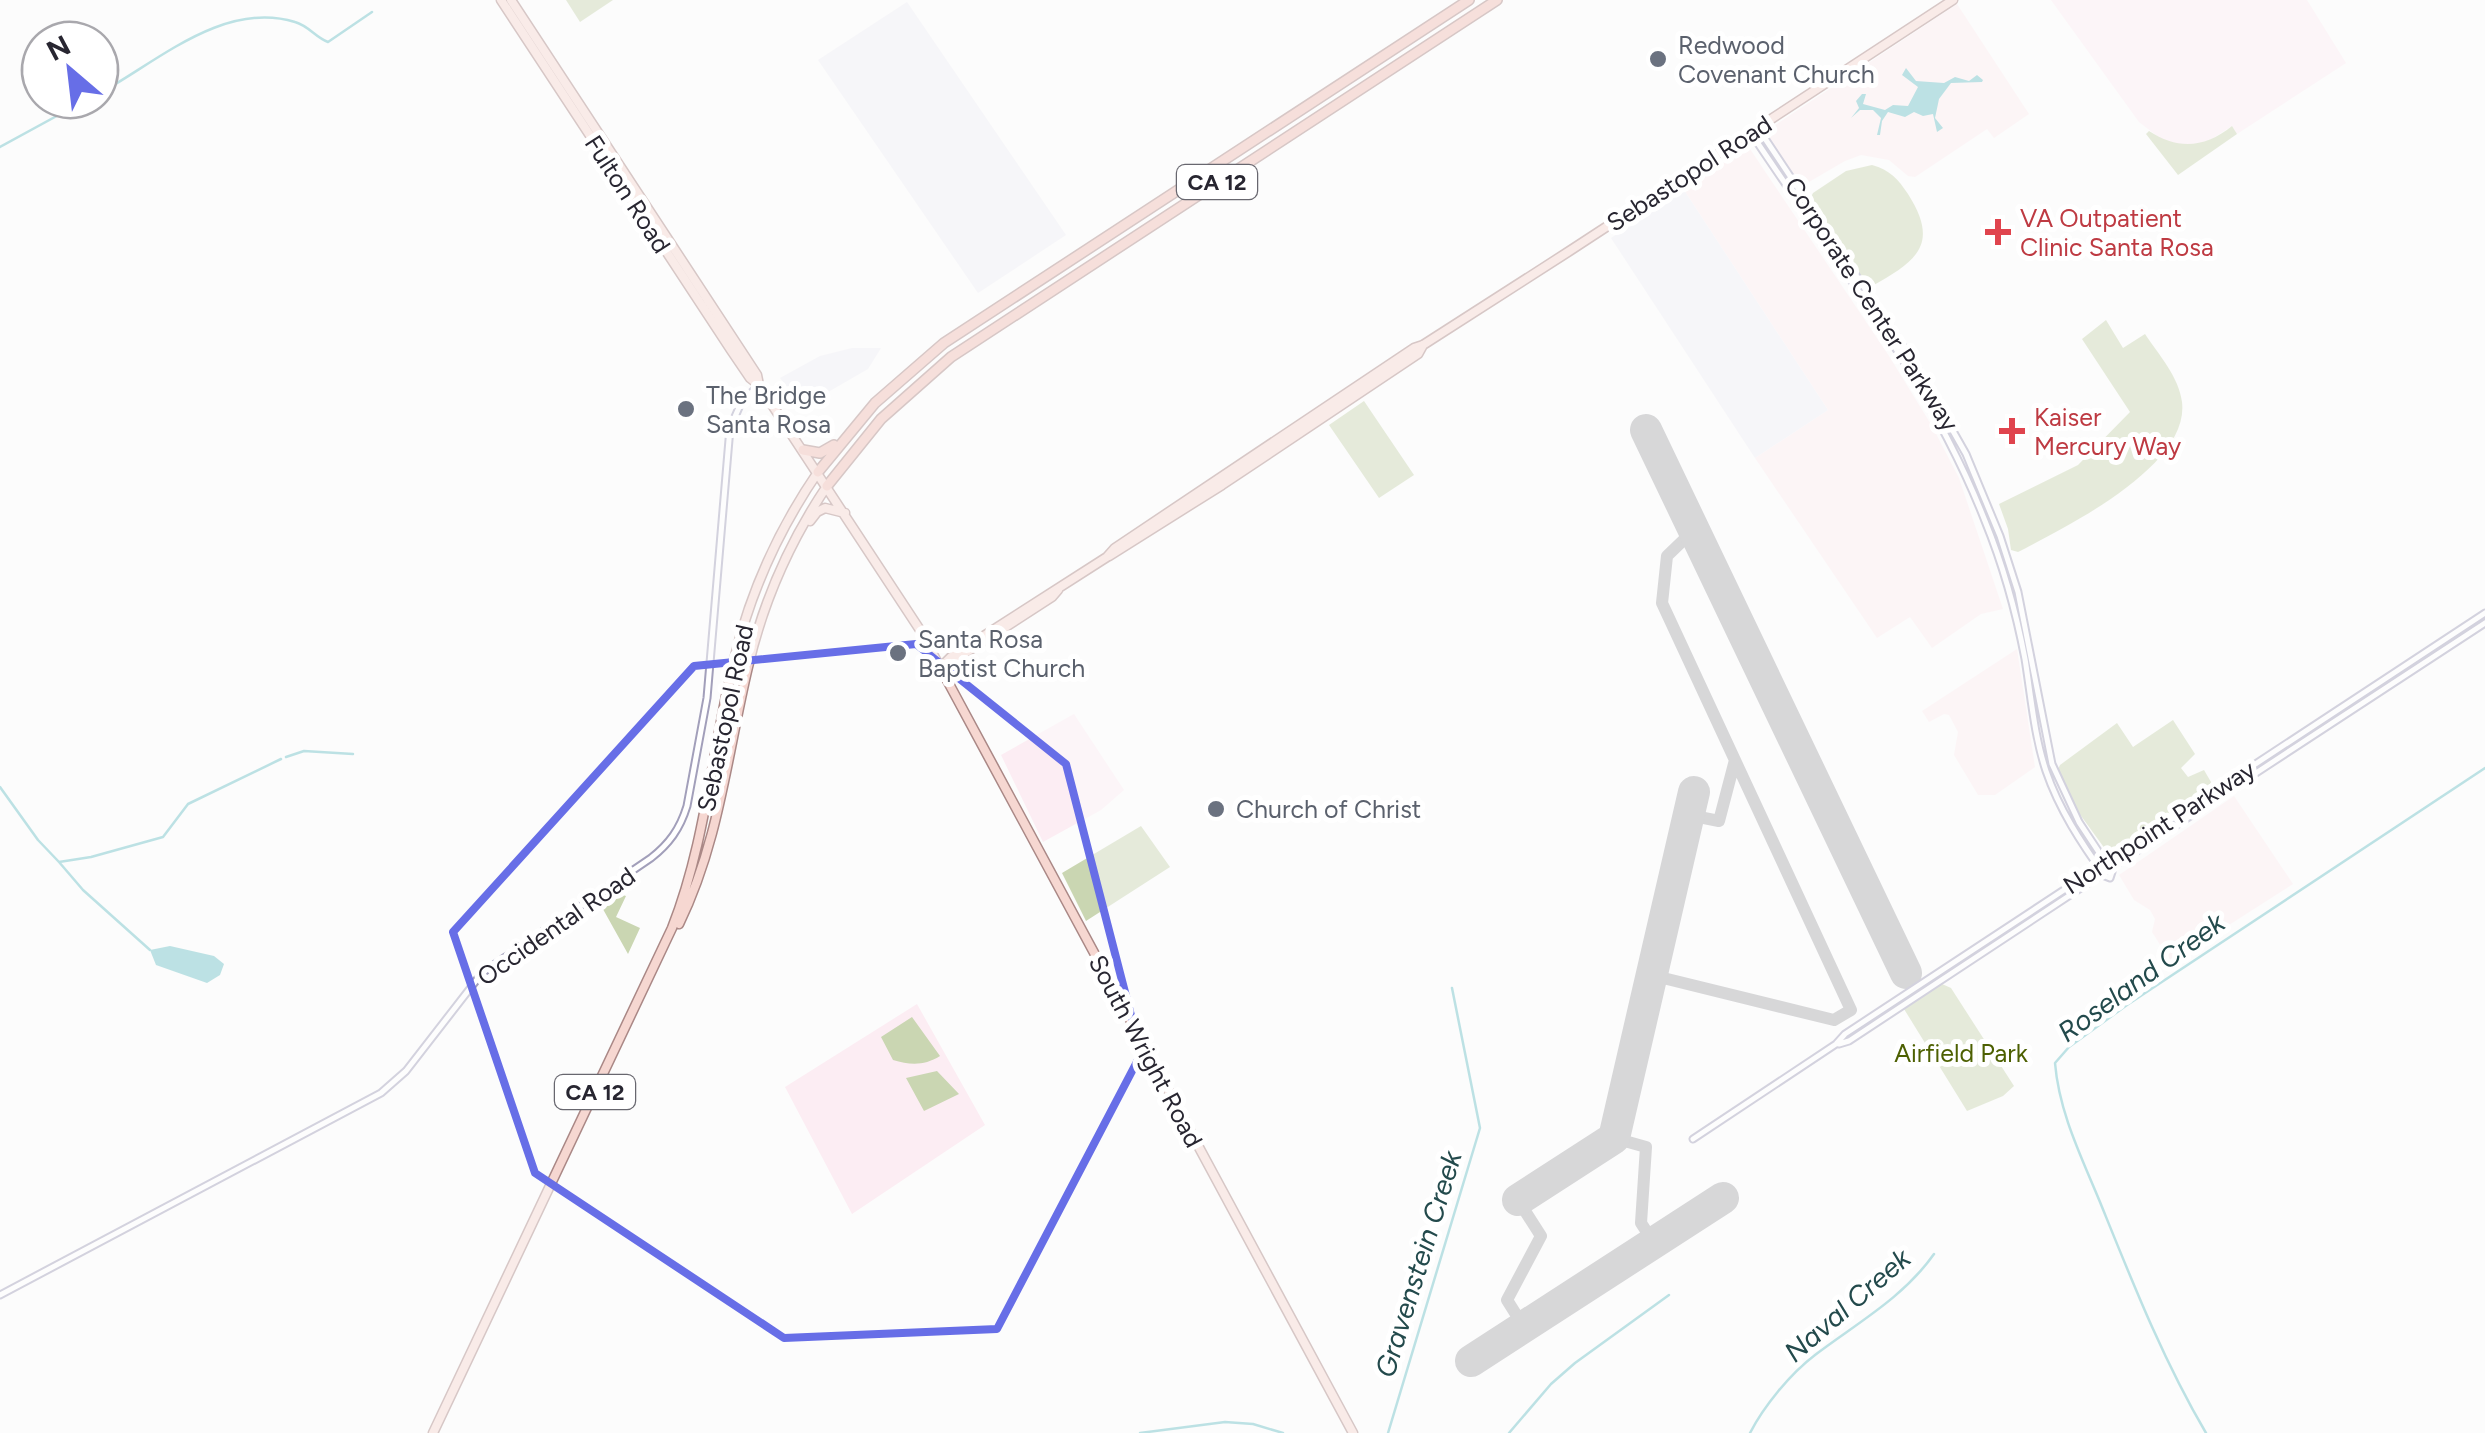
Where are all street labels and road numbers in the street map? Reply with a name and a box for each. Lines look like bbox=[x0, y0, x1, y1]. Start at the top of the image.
street label: Sebastopol Road bbox=[1601, 109, 1777, 237]
street label: Fulton Road bbox=[579, 129, 677, 259]
road number: CA 12 bbox=[1177, 165, 1257, 199]
street label: Corporate Center Parkway bbox=[1779, 171, 1965, 437]
street label: Sebastopol Road bbox=[691, 622, 759, 814]
street label: Northpoint Parkway bbox=[2057, 754, 2261, 900]
street label: Occidental Road bbox=[471, 860, 641, 992]
street label: South Wright Road bbox=[1083, 950, 1209, 1152]
road number: CA 12 bbox=[555, 1075, 635, 1109]

